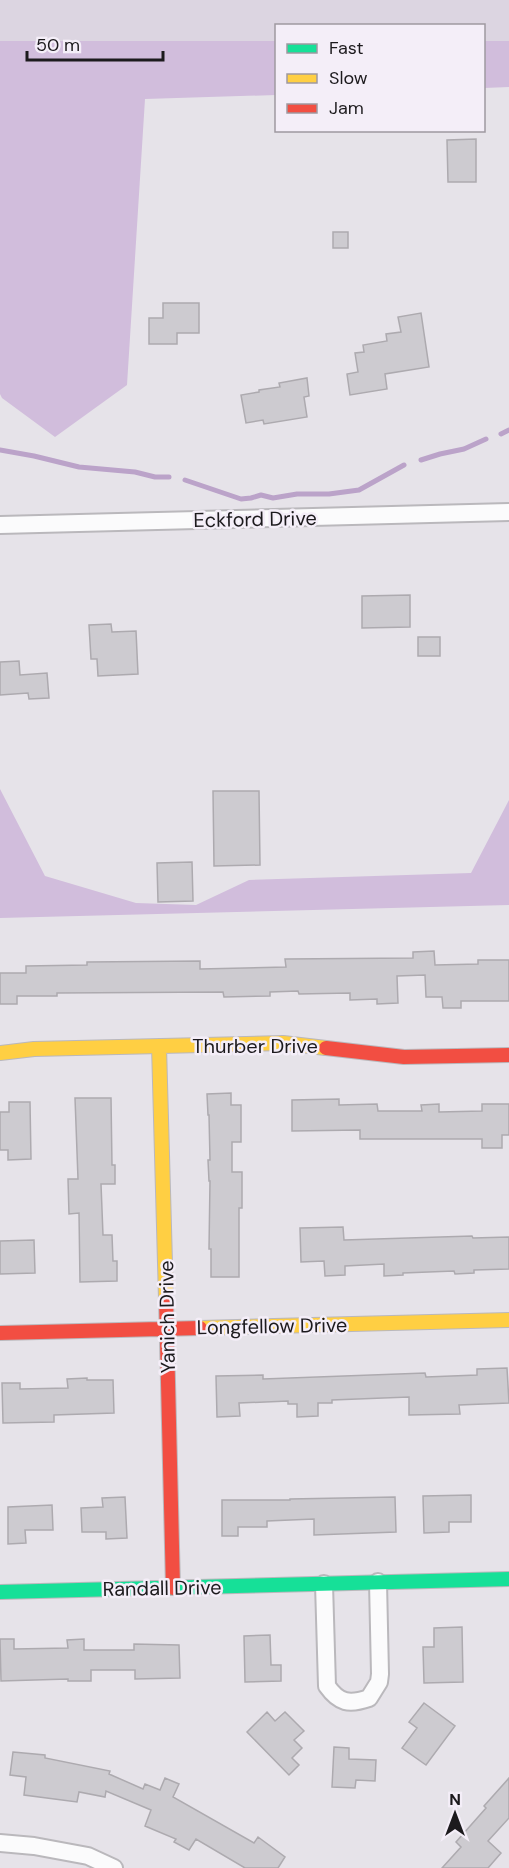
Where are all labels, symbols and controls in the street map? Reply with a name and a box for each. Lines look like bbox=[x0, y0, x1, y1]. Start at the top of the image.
scale bar bbox=[27, 24, 164, 62]
legend bbox=[275, 24, 485, 132]
text: 50 m bbox=[36, 33, 80, 57]
text: Fast bbox=[329, 36, 364, 60]
text: Slow bbox=[329, 66, 368, 90]
text: Jam bbox=[329, 96, 364, 120]
street label: Eckford Drive bbox=[193, 505, 317, 533]
street label: Thurber Drive bbox=[192, 1033, 318, 1059]
street label: Yanich Drive bbox=[153, 1260, 181, 1374]
street label: Longfellow Drive bbox=[196, 1312, 348, 1340]
street label: Randall Drive bbox=[102, 1574, 222, 1602]
north arrow bbox=[425, 1784, 485, 1844]
text: N bbox=[449, 1789, 461, 1810]

